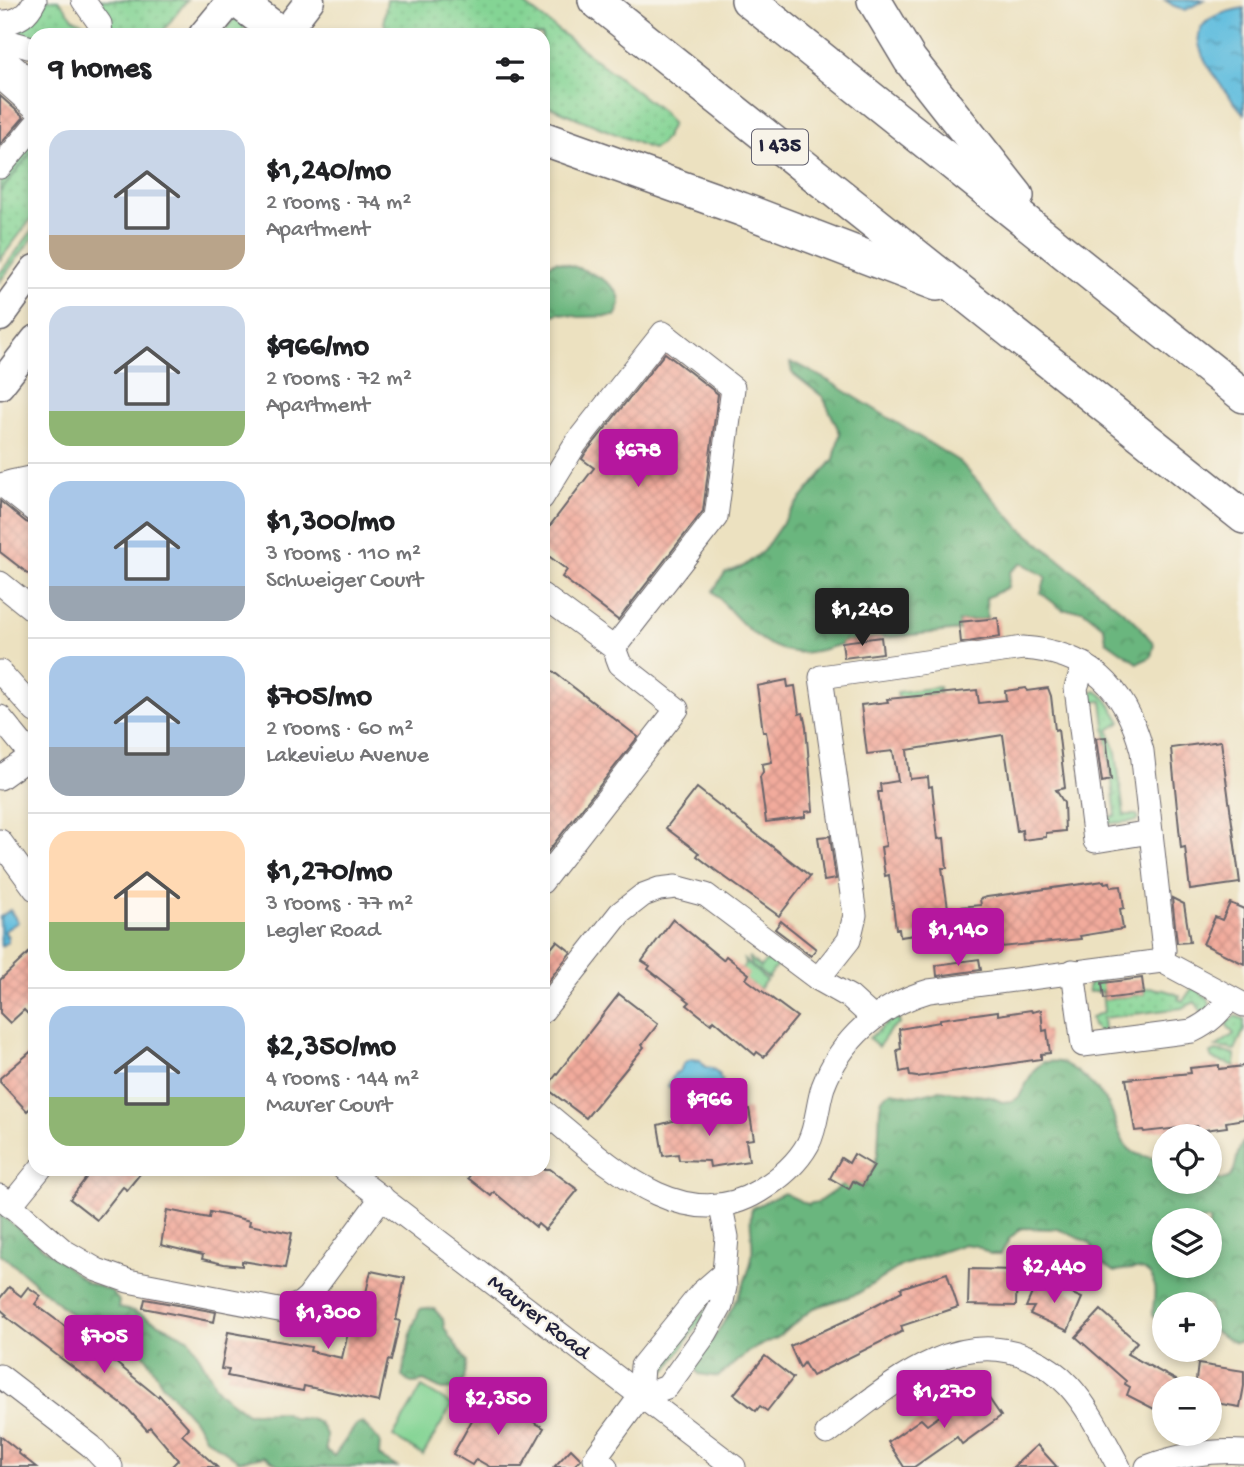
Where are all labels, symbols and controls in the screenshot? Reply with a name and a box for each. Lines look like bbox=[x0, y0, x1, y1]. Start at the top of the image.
icon: filters bbox=[491, 51, 529, 89]
text: 9 homes bbox=[49, 53, 151, 88]
road number: I 435 bbox=[752, 130, 808, 164]
text: $1,240/mo bbox=[266, 155, 391, 190]
icon: home bbox=[105, 158, 189, 242]
text: 2 rooms · 74 m² bbox=[266, 190, 411, 217]
text: Apartment bbox=[266, 217, 370, 244]
text: $966/mo bbox=[266, 331, 369, 366]
icon: home bbox=[105, 334, 189, 418]
text: 2 rooms · 72 m² bbox=[266, 366, 412, 393]
text: Apartment bbox=[266, 393, 370, 420]
pin: $678 bbox=[597, 430, 679, 489]
text: $678 bbox=[615, 438, 661, 465]
text: $1,300/mo bbox=[266, 506, 395, 541]
icon: home bbox=[105, 509, 189, 593]
text: 3 rooms · 110 m² bbox=[266, 541, 421, 568]
text: Schweiger Court bbox=[266, 568, 423, 595]
pin: $1,240 bbox=[805, 588, 919, 648]
text: $1,240 bbox=[831, 597, 893, 624]
text: $705/mo bbox=[266, 681, 372, 716]
icon: home bbox=[105, 684, 189, 768]
text: 2 rooms · 60 m² bbox=[266, 716, 413, 743]
text: Lakeview Avenue bbox=[266, 743, 429, 770]
text: $1,270/mo bbox=[266, 856, 392, 891]
icon: home bbox=[105, 859, 189, 943]
text: 3 rooms · 77 m² bbox=[266, 891, 413, 918]
pin: $1,140 bbox=[901, 908, 1015, 968]
text: $1,140 bbox=[928, 917, 988, 944]
text: Legler Road bbox=[266, 918, 380, 945]
text: $2,350/mo bbox=[266, 1031, 396, 1066]
icon: home bbox=[105, 1034, 189, 1118]
text: 4 rooms · 144 m² bbox=[266, 1066, 419, 1093]
pin: $966 bbox=[668, 1078, 750, 1138]
text: $966 bbox=[686, 1087, 732, 1114]
text: Maurer Court bbox=[266, 1093, 392, 1120]
map controls bbox=[1152, 1124, 1222, 1446]
button: locate bbox=[1152, 1124, 1222, 1194]
button: layers bbox=[1152, 1208, 1222, 1278]
pin: $2,440 bbox=[997, 1246, 1111, 1305]
text: $2,440 bbox=[1022, 1254, 1086, 1281]
street label: Maurer Road bbox=[481, 1269, 596, 1368]
pin: $1,300 bbox=[271, 1292, 385, 1351]
button: + bbox=[1152, 1292, 1222, 1362]
text: $1,300 bbox=[296, 1300, 360, 1327]
pin: $705 bbox=[63, 1316, 145, 1375]
text: $705 bbox=[80, 1324, 128, 1351]
pin: $1,270 bbox=[887, 1370, 1001, 1430]
button: − bbox=[1152, 1376, 1222, 1446]
pin: $2,350 bbox=[441, 1378, 555, 1437]
text: $1,270 bbox=[912, 1379, 976, 1406]
text: $2,350 bbox=[465, 1386, 531, 1413]

